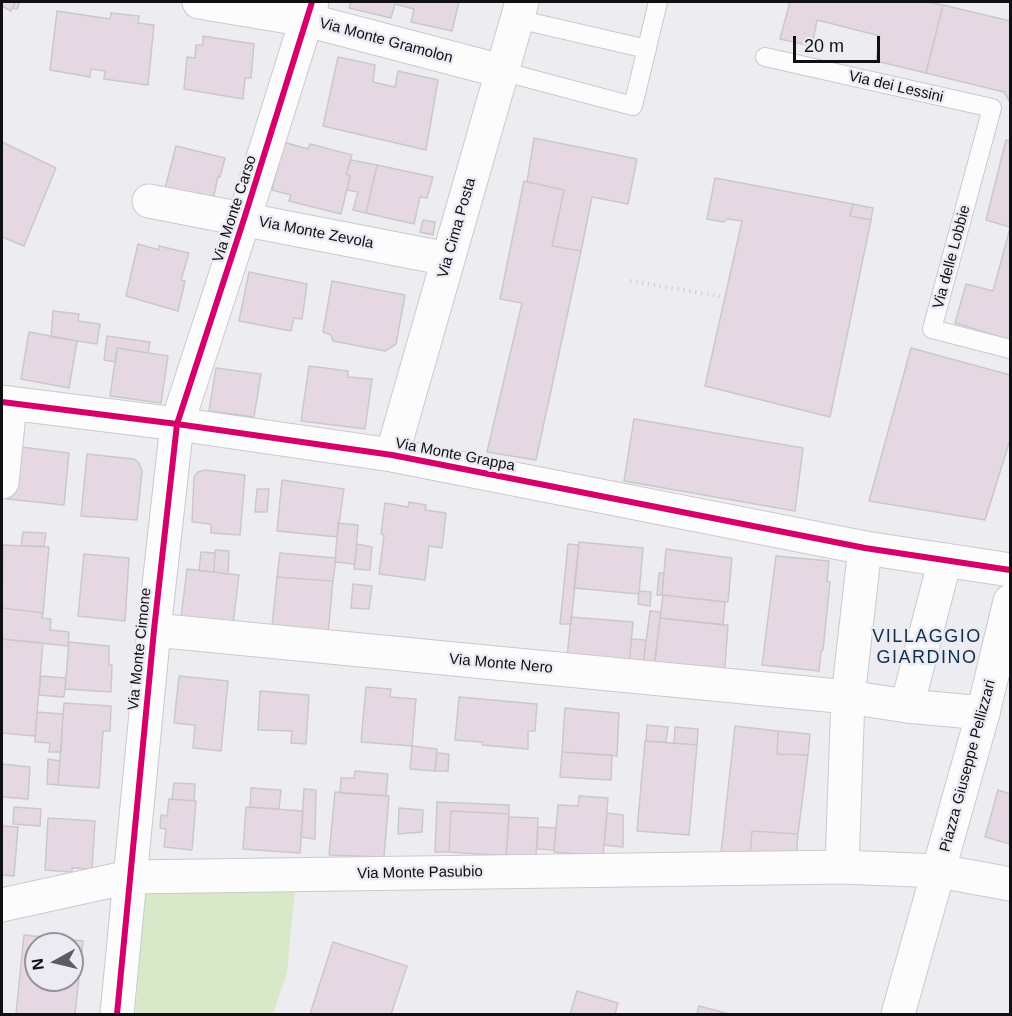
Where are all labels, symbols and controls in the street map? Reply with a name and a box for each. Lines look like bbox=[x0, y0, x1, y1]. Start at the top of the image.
street label: Via Monte Gramolon bbox=[317, 15, 455, 67]
scale bar bbox=[796, 24, 883, 62]
text: 20 m bbox=[804, 36, 844, 56]
street label: Via dei Lessini bbox=[847, 67, 945, 107]
street label: Via Monte Carso bbox=[209, 153, 261, 265]
street label: Via Cima Posta bbox=[434, 176, 480, 280]
street label: Via delle Lobbie bbox=[930, 203, 974, 311]
street label: Via Monte Zevola bbox=[257, 213, 375, 253]
street label: Via Monte Grappa bbox=[394, 435, 516, 475]
street label: Via Monte Cimone bbox=[125, 587, 155, 711]
district label: VILLAGGIO GIARDINO bbox=[872, 626, 982, 668]
street label: Via Monte Nero bbox=[448, 651, 554, 677]
street label: Piazza Giuseppe Pellizzari bbox=[936, 678, 1000, 854]
street label: Via Monte Pasubio bbox=[357, 863, 483, 883]
north arrow bbox=[24, 932, 84, 992]
text: N bbox=[28, 957, 47, 971]

